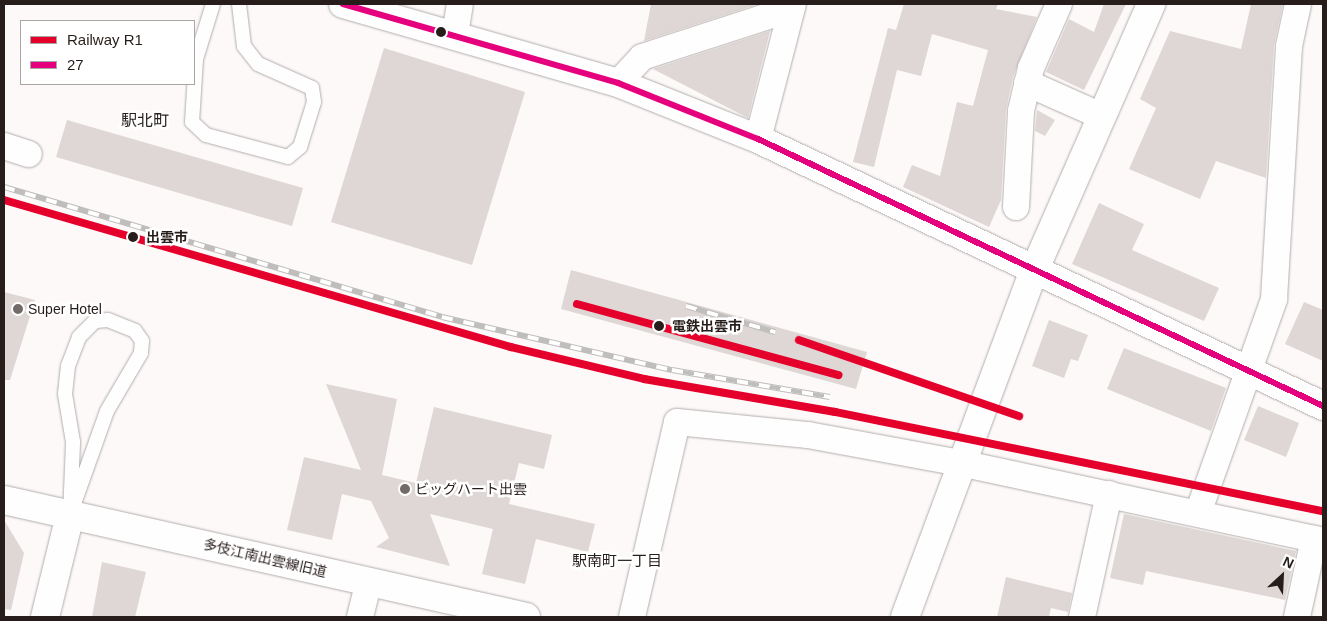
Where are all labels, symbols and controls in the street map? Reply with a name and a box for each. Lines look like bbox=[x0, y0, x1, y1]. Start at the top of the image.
legend bbox=[20, 20, 195, 85]
unlabelled marker bbox=[436, 27, 446, 37]
text: Railway R1 bbox=[67, 31, 143, 48]
text: 27 bbox=[67, 56, 84, 73]
district label: 駅北町 bbox=[121, 111, 169, 131]
marker: 出雲市 bbox=[124, 228, 142, 246]
place label: 出雲市 bbox=[146, 229, 188, 245]
place label: Super Hotel bbox=[28, 301, 102, 317]
marker: Super Hotel bbox=[12, 303, 24, 315]
marker: 電鉄出雲市 bbox=[650, 317, 668, 335]
place label: 電鉄出雲市 bbox=[672, 318, 742, 334]
place label: ビッグハート出雲 bbox=[415, 481, 527, 497]
marker: ビッグハート出雲 bbox=[399, 483, 411, 495]
street label: 多伎江南出雲線旧道 bbox=[202, 536, 328, 580]
north arrow bbox=[1257, 551, 1307, 601]
district label: 駅南町一丁目 bbox=[572, 552, 662, 570]
text: N bbox=[1280, 553, 1296, 572]

